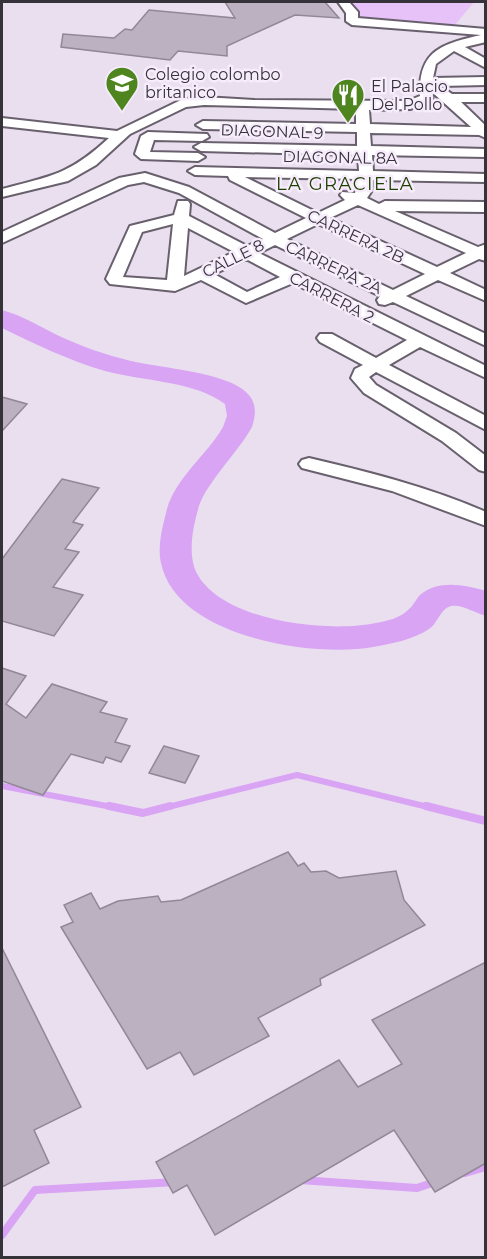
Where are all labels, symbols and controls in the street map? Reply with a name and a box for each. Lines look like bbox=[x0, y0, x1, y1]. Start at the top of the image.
school or university icon: Colegio colombo britanico bbox=[104, 65, 140, 112]
place label: Colegio colombo britanico bbox=[145, 65, 281, 102]
restaurant icon: El Palacio Del Pollo bbox=[330, 77, 366, 124]
place label: El Palacio Del Pollo bbox=[371, 77, 448, 114]
street label: DIAGONAL 9 bbox=[220, 120, 324, 143]
street label: DIAGONAL 8A bbox=[282, 147, 398, 168]
district label: LA GRACIELA bbox=[276, 173, 414, 195]
street label: CARRERA 2B bbox=[304, 206, 407, 267]
street label: CALLE 8 bbox=[199, 235, 267, 282]
street label: CARRERA 2A bbox=[283, 236, 385, 298]
street label: CARRERA 2 bbox=[286, 267, 378, 327]

